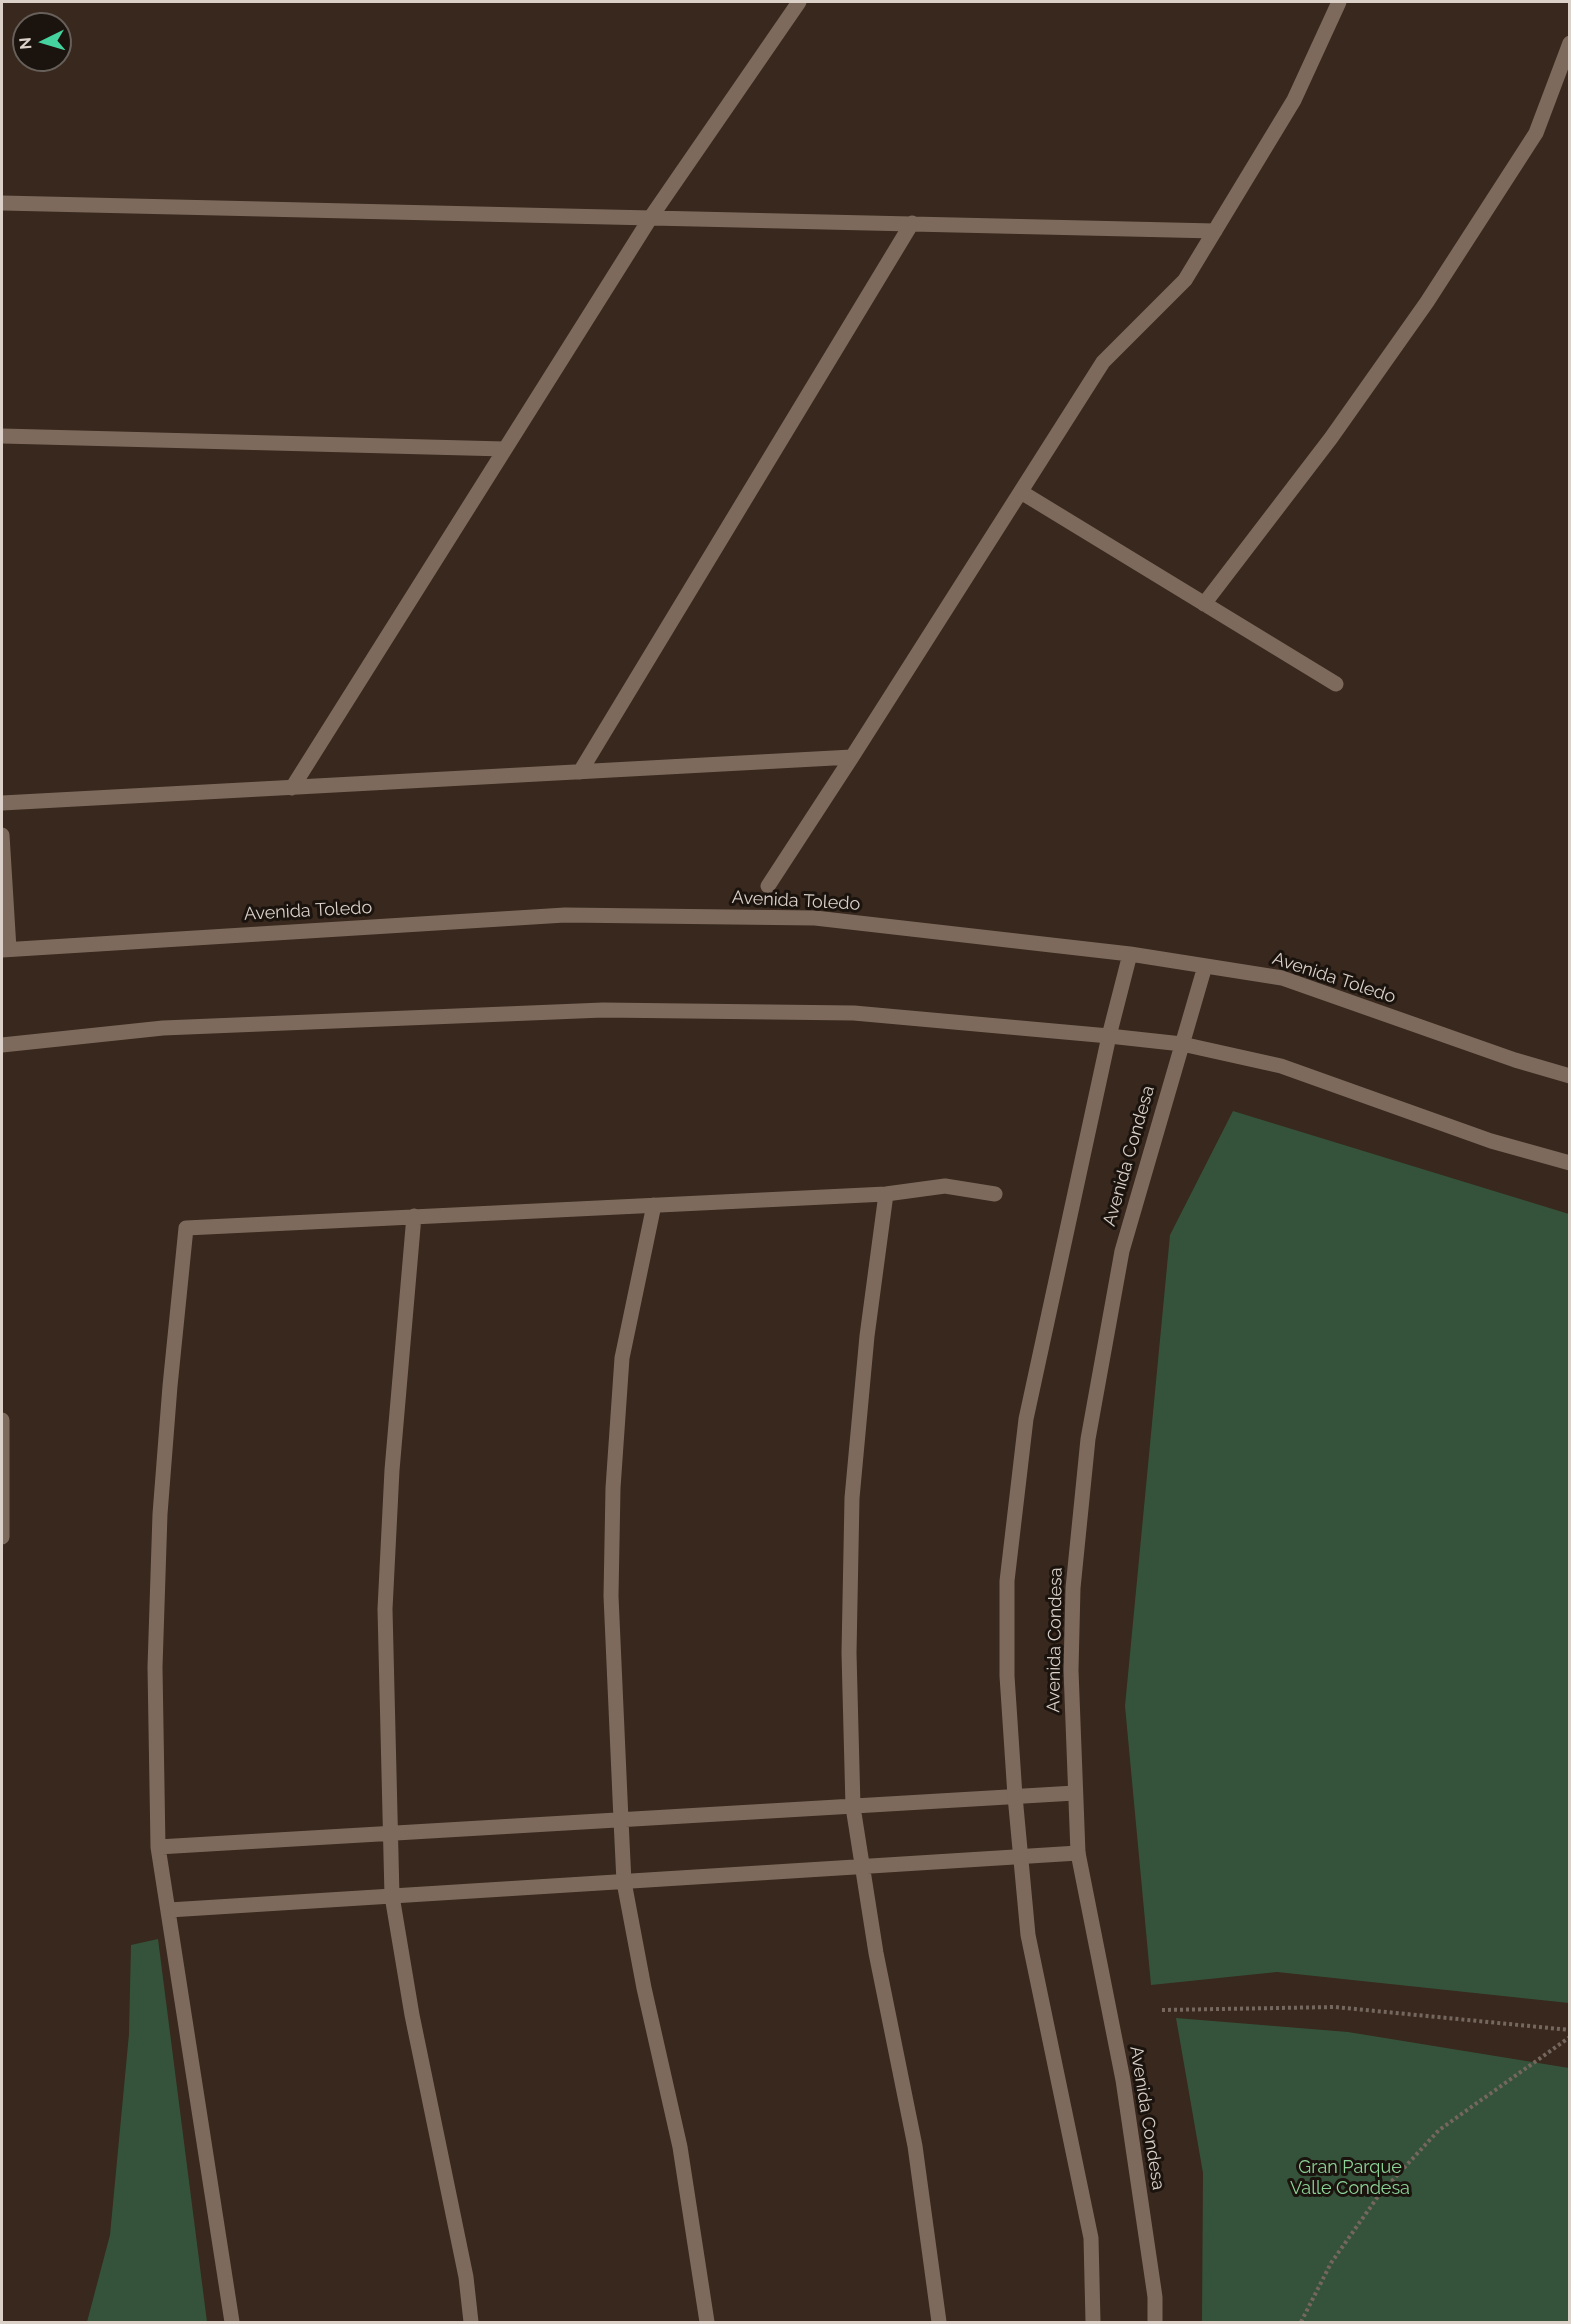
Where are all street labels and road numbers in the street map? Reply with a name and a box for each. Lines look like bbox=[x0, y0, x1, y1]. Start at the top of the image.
street label: Avenida Toledo bbox=[731, 887, 861, 915]
street label: Avenida Toledo bbox=[243, 897, 373, 925]
street label: Avenida Toledo bbox=[1270, 948, 1398, 1008]
street label: Avenida Condesa bbox=[1099, 1083, 1159, 1229]
street label: Avenida Condesa bbox=[1043, 1567, 1067, 1713]
street label: Avenida Condesa bbox=[1125, 2045, 1169, 2191]

